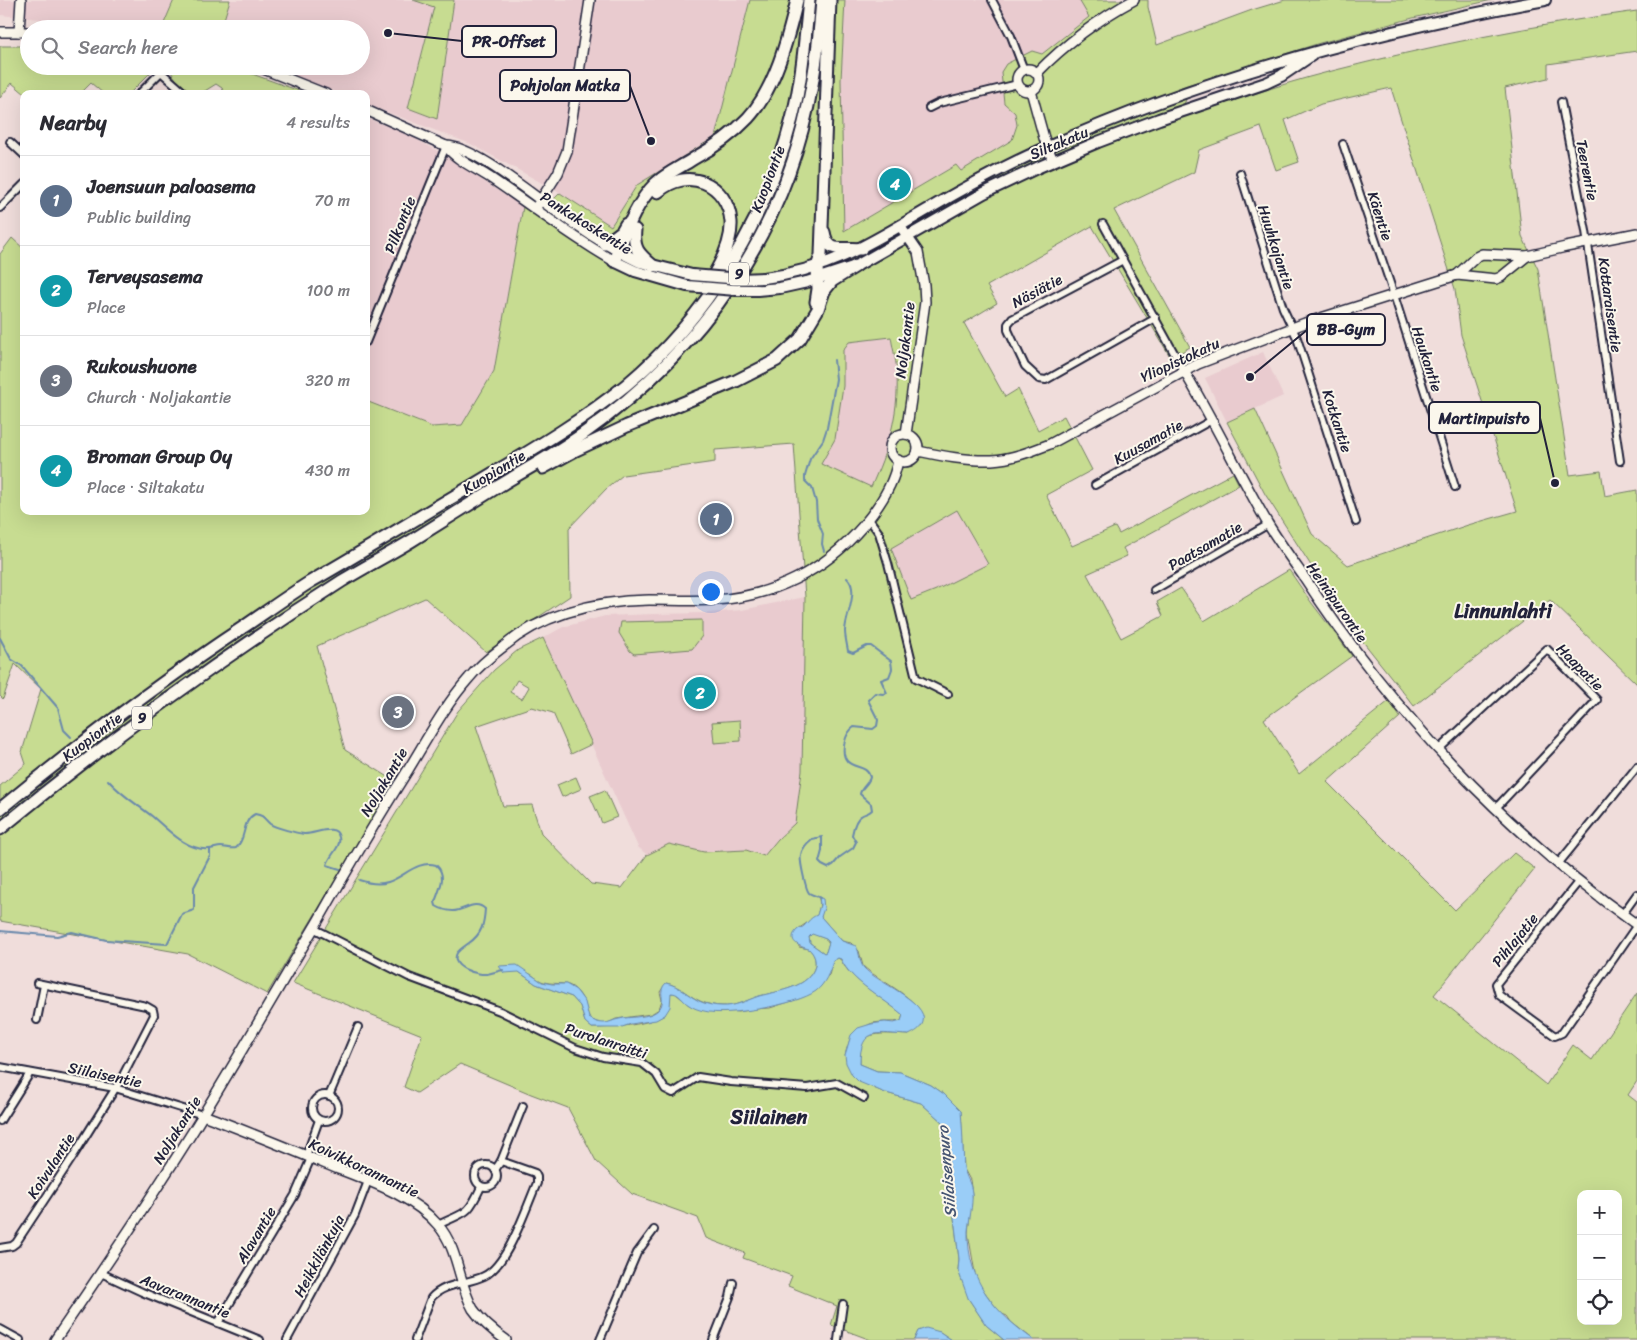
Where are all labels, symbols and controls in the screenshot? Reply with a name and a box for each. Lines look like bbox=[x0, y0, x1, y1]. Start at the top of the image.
search box bbox=[20, 20, 370, 75]
callout: PR-Offset bbox=[462, 26, 556, 57]
text: PR-Offset bbox=[472, 27, 546, 56]
text: Search here bbox=[78, 31, 178, 64]
icon: search bbox=[38, 34, 66, 62]
callout: Pohjolan Matka bbox=[500, 70, 630, 101]
text: Pohjolan Matka bbox=[510, 71, 621, 100]
text: Nearby bbox=[40, 104, 106, 142]
text: 4 results bbox=[286, 108, 350, 137]
street label: Siltakatu bbox=[1025, 119, 1093, 167]
street label: Teerentie bbox=[1568, 137, 1606, 203]
street label: Kuopiontie bbox=[743, 142, 793, 216]
pin: 4 bbox=[879, 165, 911, 203]
text: Joensuun paloasema bbox=[87, 170, 256, 203]
street label: Pankakoskentie bbox=[535, 184, 637, 262]
text: 1 bbox=[53, 186, 59, 215]
text: 70 m bbox=[314, 186, 350, 215]
street label: Käentie bbox=[1360, 188, 1400, 244]
street label: Pilkontie bbox=[377, 192, 423, 258]
street label: Huuhkajantie bbox=[1250, 201, 1302, 293]
text: Public building bbox=[87, 203, 191, 232]
street label: Kottaraisentie bbox=[1590, 256, 1630, 354]
text: Terveysasema bbox=[87, 260, 203, 293]
road number: 9 bbox=[729, 262, 749, 286]
street label: Näsiätie bbox=[1007, 267, 1067, 315]
text: 2 bbox=[51, 276, 61, 305]
text: 100 m bbox=[306, 276, 350, 305]
text: Place bbox=[87, 293, 126, 322]
street label: Noljakantie bbox=[887, 300, 923, 380]
callout: BB-Gym bbox=[1307, 314, 1385, 345]
text: BB-Gym bbox=[1317, 315, 1375, 344]
street label: Haukantie bbox=[1404, 323, 1450, 395]
street label: Yliopistokatu bbox=[1136, 330, 1224, 390]
text: Rukoushuone bbox=[87, 350, 197, 383]
text: 3 bbox=[52, 366, 60, 395]
text: 320 m bbox=[305, 366, 350, 395]
text: Church · Noljakantie bbox=[87, 383, 231, 412]
street label: Kotkantie bbox=[1315, 386, 1360, 456]
callout: Martinpuisto bbox=[1429, 402, 1540, 433]
text: Martinpuisto bbox=[1437, 404, 1530, 433]
street label: Kuusamatie bbox=[1108, 412, 1188, 472]
text: Broman Group Oy bbox=[87, 440, 232, 473]
street label: Kuopiontie bbox=[457, 443, 531, 501]
text: 4 bbox=[51, 456, 61, 485]
text: 430 m bbox=[305, 456, 350, 485]
text: Place · Siltakatu bbox=[87, 473, 204, 502]
pin: 1 bbox=[700, 500, 732, 538]
street label: Paatsamatie bbox=[1163, 514, 1247, 578]
street label: Heinäpurontie bbox=[1299, 556, 1375, 648]
your location bbox=[698, 579, 724, 605]
district label: Linnunlahti bbox=[1454, 594, 1553, 629]
street label: Haapatie bbox=[1550, 637, 1610, 697]
pin: 2 bbox=[684, 674, 716, 712]
pin: 3 bbox=[382, 693, 414, 731]
street label: Kuopiontie bbox=[56, 706, 128, 768]
road number: 9 bbox=[132, 706, 152, 730]
street label: Noljakantie bbox=[353, 742, 415, 822]
street label: Pihlajatie bbox=[1485, 907, 1545, 973]
street label: Purolanraitti bbox=[561, 1015, 651, 1067]
street label: Siilaisentie bbox=[66, 1055, 145, 1096]
street label: Noljakantie bbox=[146, 1090, 208, 1169]
district label: Siilainen bbox=[730, 1100, 808, 1135]
water label: Siilaisenpuro bbox=[928, 1123, 965, 1219]
street label: Koivulantie bbox=[20, 1128, 82, 1204]
street label: Koivikkorannantie bbox=[304, 1131, 424, 1205]
map controls bbox=[1577, 1190, 1622, 1325]
button: + bbox=[1577, 1190, 1622, 1235]
street label: Alavantie bbox=[228, 1201, 283, 1269]
street label: Heikkilänkuja bbox=[286, 1210, 352, 1302]
button: − bbox=[1577, 1235, 1622, 1280]
street label: Aavarannantie bbox=[135, 1266, 234, 1326]
button: locate bbox=[1577, 1280, 1622, 1325]

